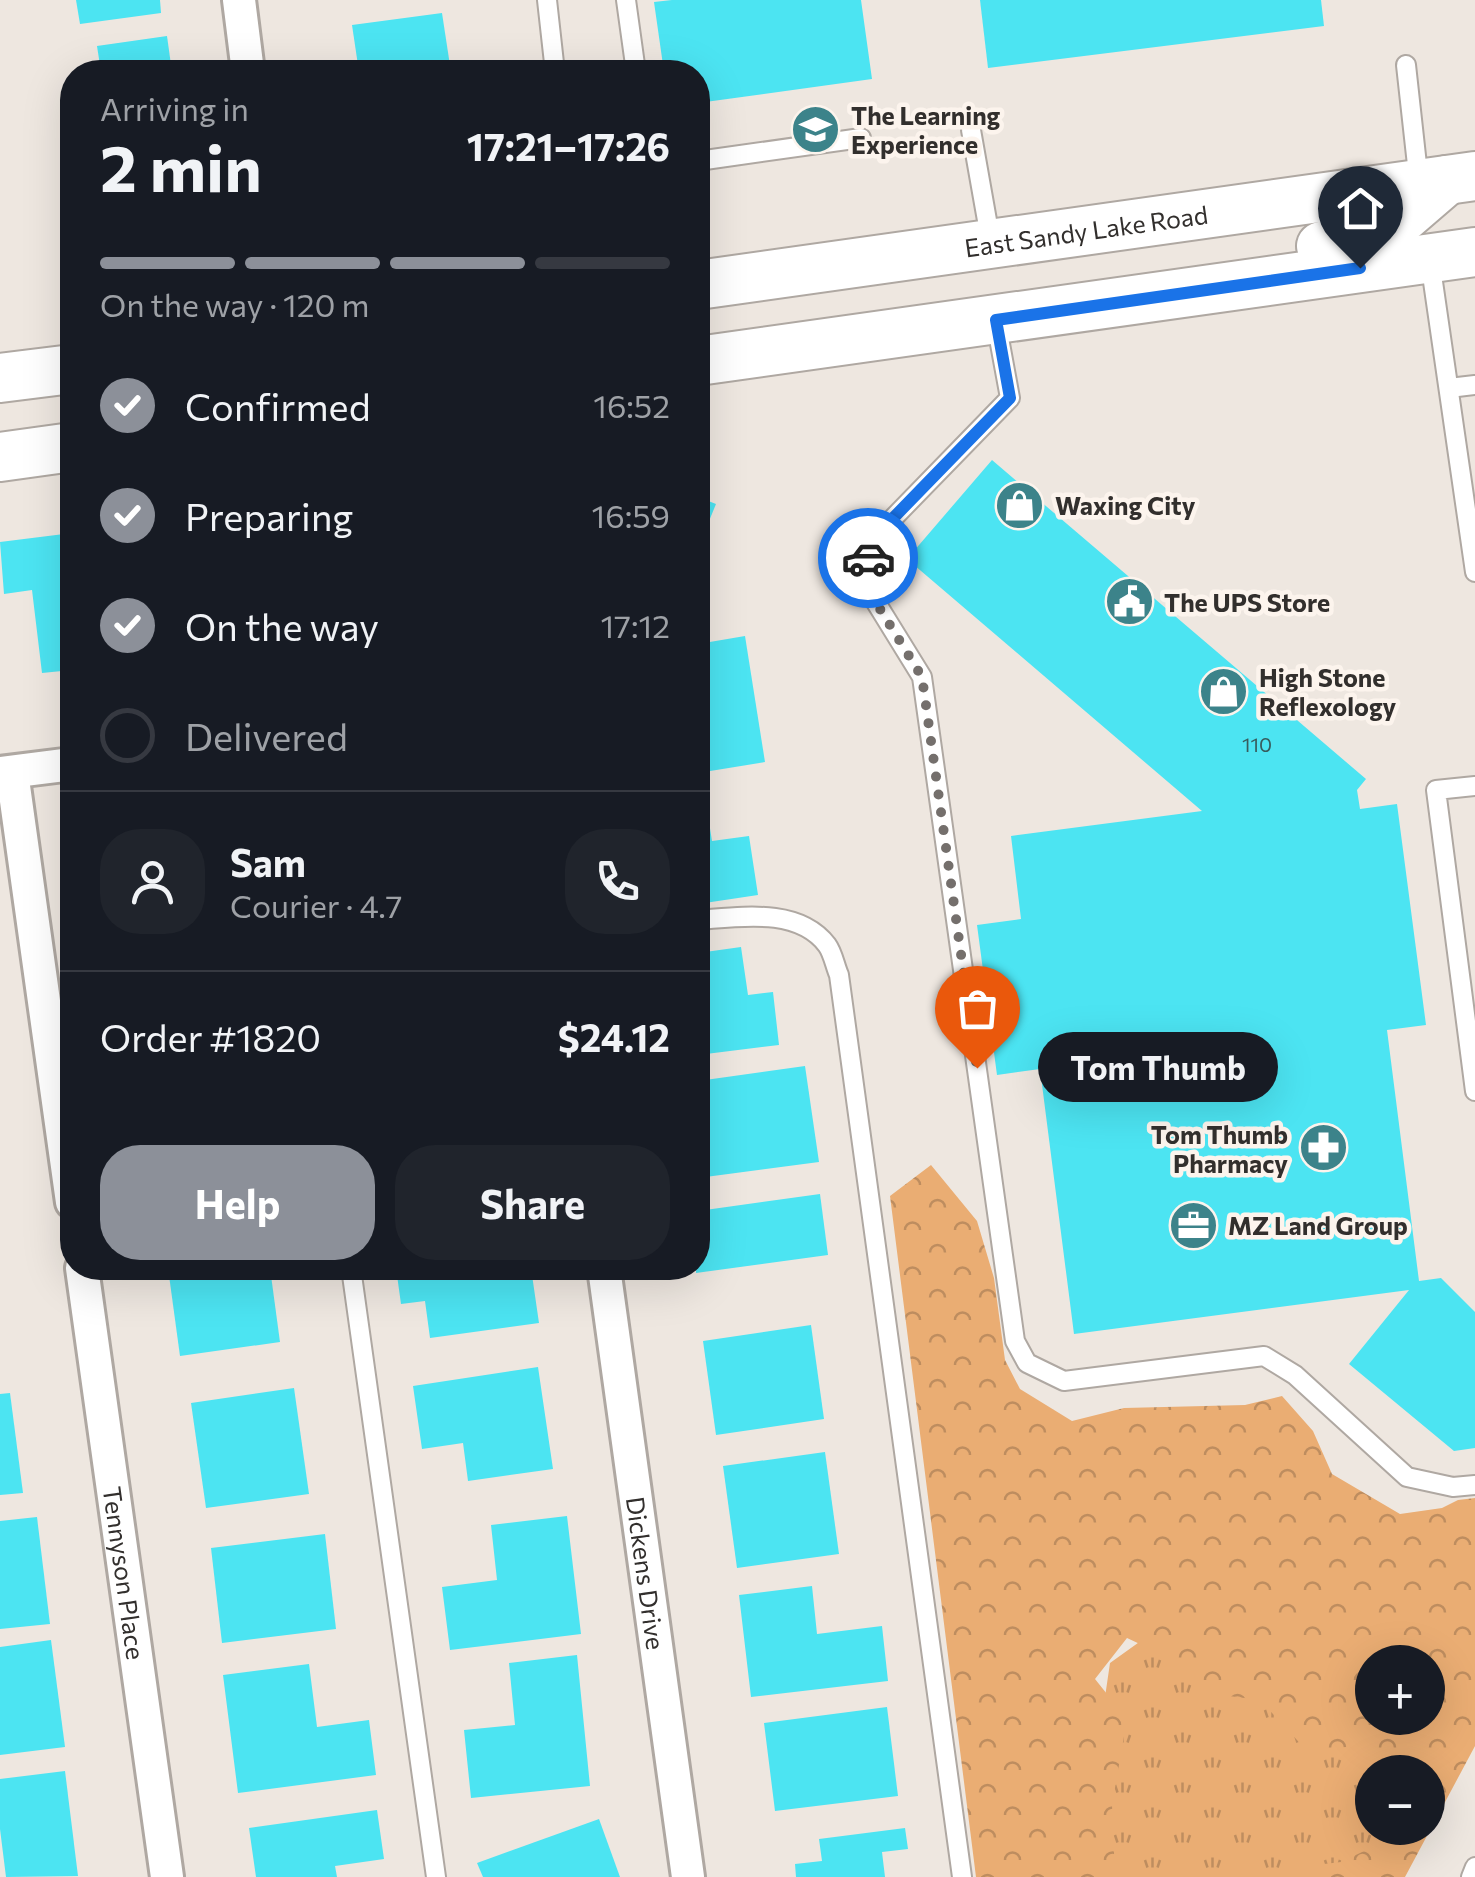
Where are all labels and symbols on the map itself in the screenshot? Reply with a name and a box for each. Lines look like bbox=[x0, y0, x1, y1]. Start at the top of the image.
place label: The Learning Experience bbox=[851, 100, 1001, 159]
school or university icon: The Learning Experience bbox=[790, 103, 842, 155]
pin bbox=[1318, 166, 1403, 269]
street label: East Sandy Lake Road bbox=[963, 199, 1210, 262]
shop icon: Waxing City bbox=[994, 479, 1046, 531]
place label: Waxing City bbox=[1055, 490, 1196, 520]
courier bbox=[818, 508, 918, 608]
public building icon: The UPS Store bbox=[1103, 576, 1155, 628]
place label: The UPS Store bbox=[1164, 587, 1330, 617]
place label: High Stone Reflexology bbox=[1259, 662, 1397, 721]
shop icon: High Stone Reflexology bbox=[1198, 665, 1250, 717]
house number: 110 bbox=[1242, 732, 1272, 756]
pin bbox=[935, 966, 1020, 1069]
callout: Tom Thumb bbox=[1037, 1033, 1277, 1103]
place label: Tom Thumb Pharmacy bbox=[1151, 1119, 1288, 1178]
pharmacy icon: Tom Thumb Pharmacy bbox=[1297, 1122, 1349, 1174]
office icon: MZ Land Group bbox=[1167, 1199, 1219, 1251]
place label: MZ Land Group bbox=[1228, 1210, 1408, 1240]
street label: Tennyson Place bbox=[98, 1484, 152, 1662]
street label: Dickens Drive bbox=[621, 1495, 671, 1652]

